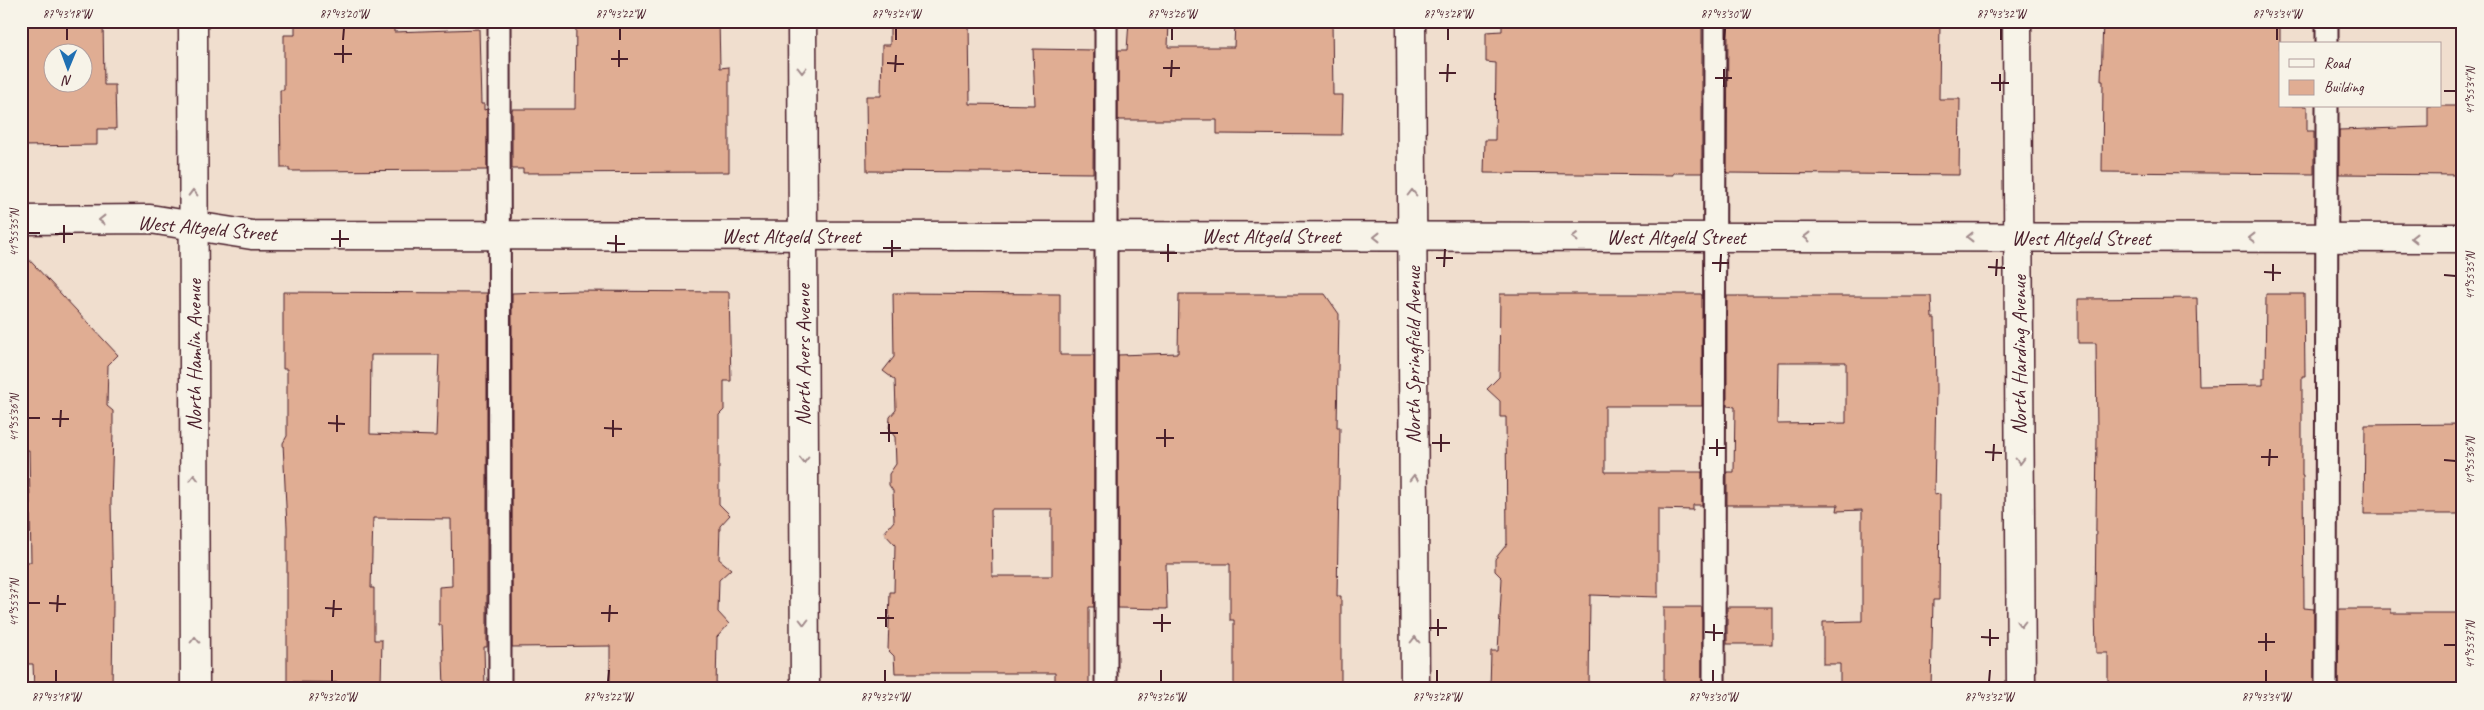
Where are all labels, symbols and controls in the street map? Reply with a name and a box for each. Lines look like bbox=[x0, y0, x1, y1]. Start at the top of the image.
text: 87°43'18"W bbox=[43, 6, 94, 22]
text: 87°43'20"W bbox=[320, 6, 371, 22]
text: 87°43'22"W bbox=[596, 6, 647, 22]
text: 87°43'24"W bbox=[872, 6, 923, 22]
text: 87°43'26"W bbox=[1148, 6, 1199, 22]
text: 87°43'28"W bbox=[1424, 6, 1475, 22]
text: 87°43'30"W bbox=[1701, 6, 1752, 22]
text: 87°43'32"W bbox=[1977, 6, 2028, 22]
text: 87°43'34"W bbox=[2253, 6, 2304, 22]
north arrow bbox=[42, 42, 92, 92]
legend bbox=[2279, 42, 2442, 108]
text: Road bbox=[2324, 54, 2351, 73]
one-way arrow bbox=[797, 66, 807, 74]
text: 41°55'34"N bbox=[2462, 66, 2478, 115]
text: N bbox=[61, 72, 72, 89]
text: Building bbox=[2324, 78, 2364, 97]
one-way arrow bbox=[188, 188, 199, 196]
one-way arrow bbox=[1407, 188, 1417, 196]
text: 41°55'35"N bbox=[6, 208, 22, 257]
street label: West Altgeld Street bbox=[137, 209, 279, 247]
one-way arrow bbox=[97, 215, 105, 225]
street label: West Altgeld Street bbox=[722, 223, 862, 249]
street label: West Altgeld Street bbox=[1202, 223, 1342, 249]
street label: West Altgeld Street bbox=[1607, 224, 1747, 250]
street label: West Altgeld Street bbox=[2012, 225, 2152, 251]
one-way arrow bbox=[1373, 232, 1381, 242]
one-way arrow bbox=[1571, 232, 1578, 242]
one-way arrow bbox=[1803, 232, 1811, 242]
one-way arrow bbox=[1966, 232, 1974, 242]
one-way arrow bbox=[2247, 233, 2255, 243]
one-way arrow bbox=[2410, 233, 2418, 243]
text: 41°55'35"N bbox=[2462, 251, 2478, 300]
street label: North Springfield Avenue bbox=[1400, 265, 1426, 444]
street label: North Harding Avenue bbox=[2006, 274, 2032, 435]
street label: North Hamlin Avenue bbox=[181, 278, 207, 431]
street label: North Avers Avenue bbox=[790, 282, 816, 426]
text: 41°55'36"N bbox=[6, 393, 22, 442]
text: 41°55'36"N bbox=[2462, 436, 2478, 485]
one-way arrow bbox=[798, 456, 809, 464]
one-way arrow bbox=[2015, 458, 2025, 465]
one-way arrow bbox=[189, 473, 199, 481]
one-way arrow bbox=[1409, 473, 1419, 481]
text: 41°55'37"N bbox=[6, 578, 22, 627]
one-way arrow bbox=[799, 619, 809, 627]
one-way arrow bbox=[2016, 620, 2026, 628]
text: 41°55'37"N bbox=[2462, 620, 2478, 669]
one-way arrow bbox=[190, 636, 200, 644]
one-way arrow bbox=[1410, 636, 1420, 644]
text: 87°43'18"W bbox=[32, 689, 83, 705]
text: 87°43'20"W bbox=[308, 689, 359, 705]
text: 87°43'22"W bbox=[584, 689, 635, 705]
text: 87°43'24"W bbox=[861, 689, 912, 705]
text: 87°43'26"W bbox=[1137, 689, 1188, 705]
text: 87°43'28"W bbox=[1413, 689, 1464, 705]
text: 87°43'30"W bbox=[1689, 689, 1740, 705]
text: 87°43'32"W bbox=[1965, 689, 2016, 705]
text: 87°43'34"W bbox=[2242, 689, 2293, 705]

